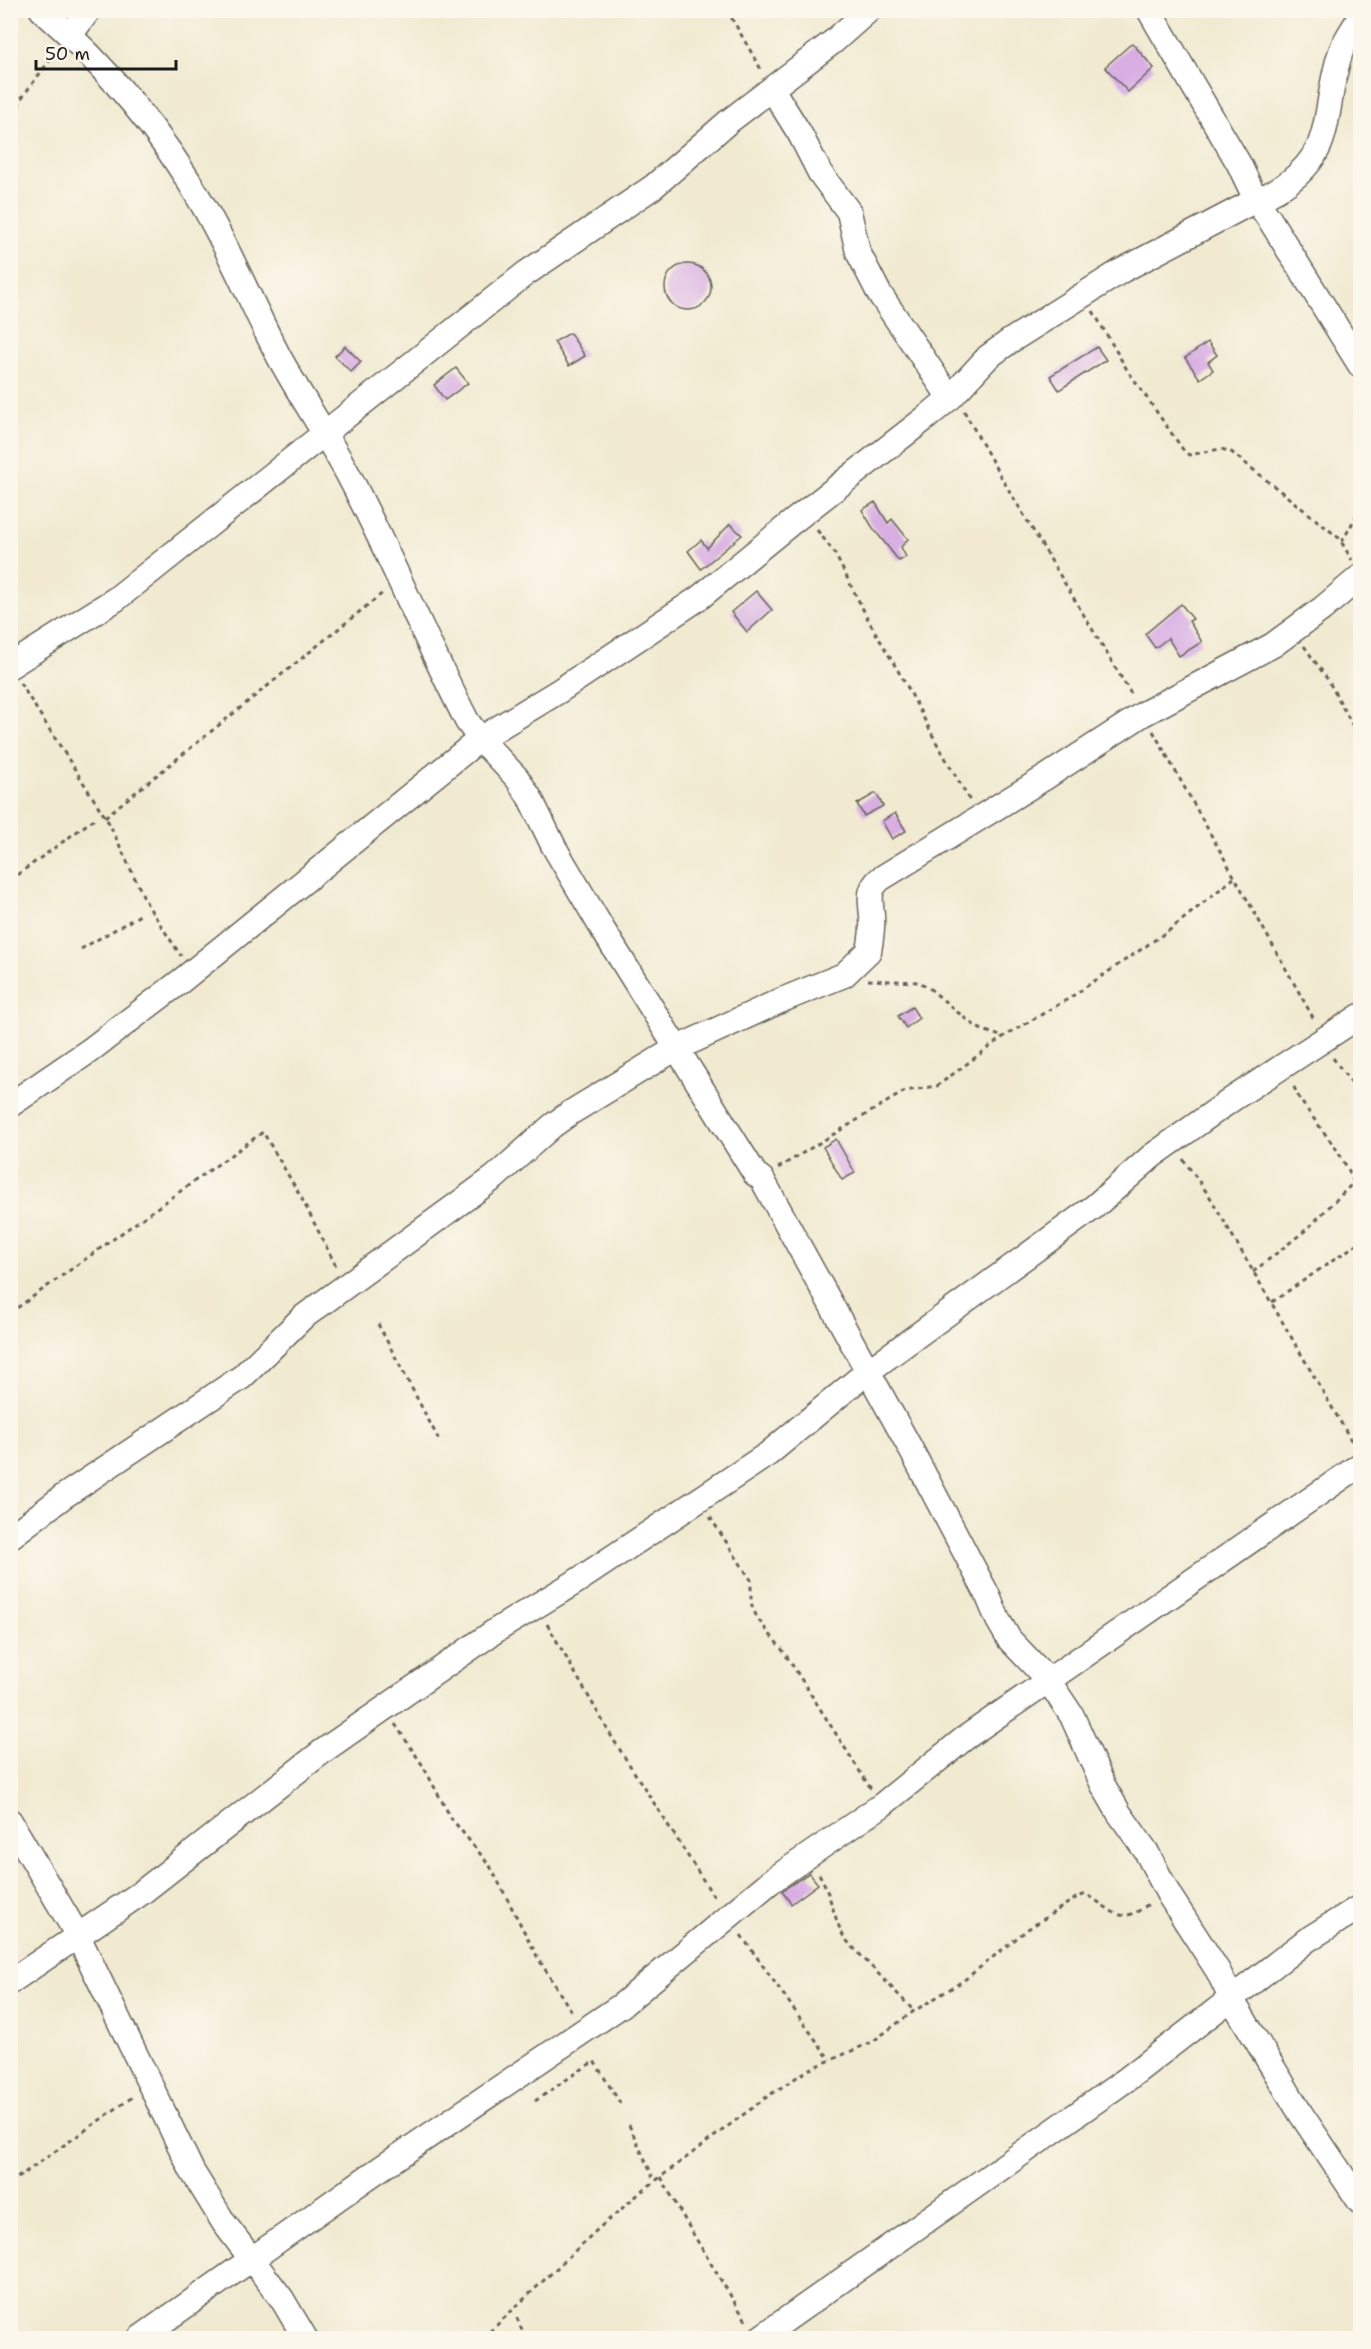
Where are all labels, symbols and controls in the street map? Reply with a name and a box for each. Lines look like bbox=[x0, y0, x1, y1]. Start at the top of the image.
scale bar bbox=[36, 33, 176, 71]
text: 50 m bbox=[45, 42, 90, 66]

